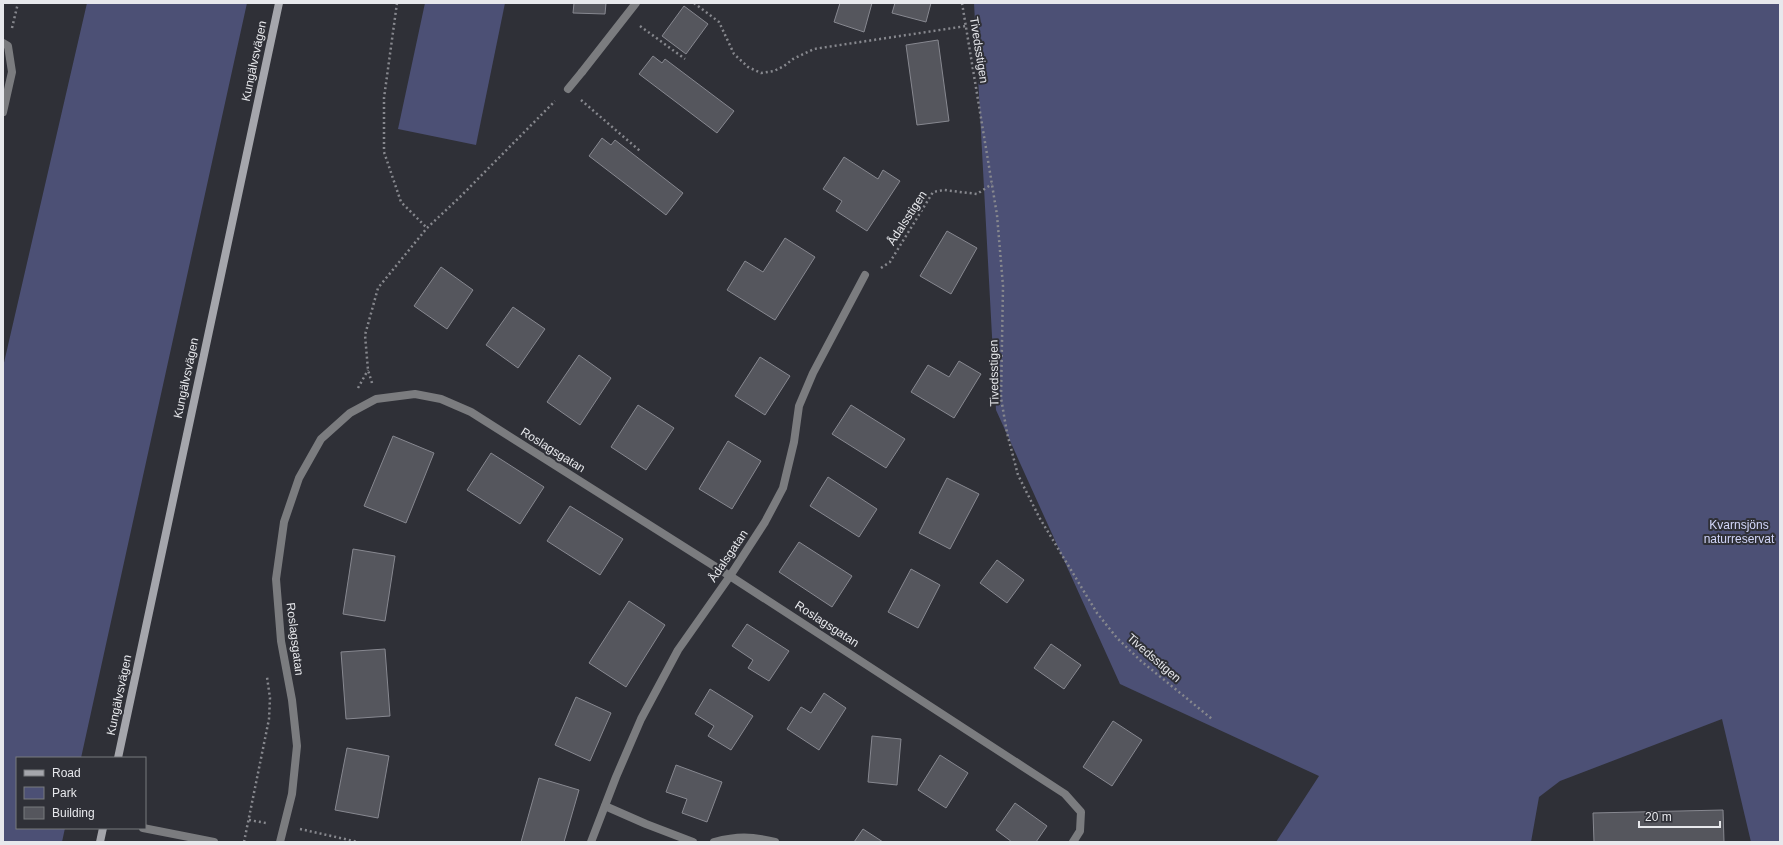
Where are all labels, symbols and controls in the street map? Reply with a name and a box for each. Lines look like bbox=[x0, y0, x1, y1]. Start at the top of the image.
street label: Tivedsstigen bbox=[967, 16, 991, 84]
street label: Kungälvsvägen bbox=[239, 19, 269, 103]
street label: Ådalsstigen bbox=[883, 188, 930, 248]
street label: Kungälvsvägen bbox=[171, 336, 201, 420]
street label: Tivedsstigen bbox=[986, 339, 1002, 407]
street label: Roslagsgatan bbox=[518, 425, 588, 475]
park label: Kvarnsjöns naturreservat bbox=[1704, 518, 1775, 546]
street label: Ådalsgatan bbox=[705, 527, 751, 585]
street label: Roslagsgatan bbox=[792, 598, 862, 650]
street label: Roslagsgatan bbox=[284, 602, 306, 676]
street label: Tivedsstigen bbox=[1124, 631, 1184, 685]
street label: Kungälvsvägen bbox=[104, 653, 134, 737]
legend bbox=[16, 757, 146, 829]
text: Road bbox=[52, 766, 81, 780]
text: Park bbox=[52, 786, 78, 800]
scale bar bbox=[1639, 803, 1720, 829]
text: Building bbox=[52, 806, 95, 820]
text: 20 m bbox=[1645, 810, 1672, 824]

